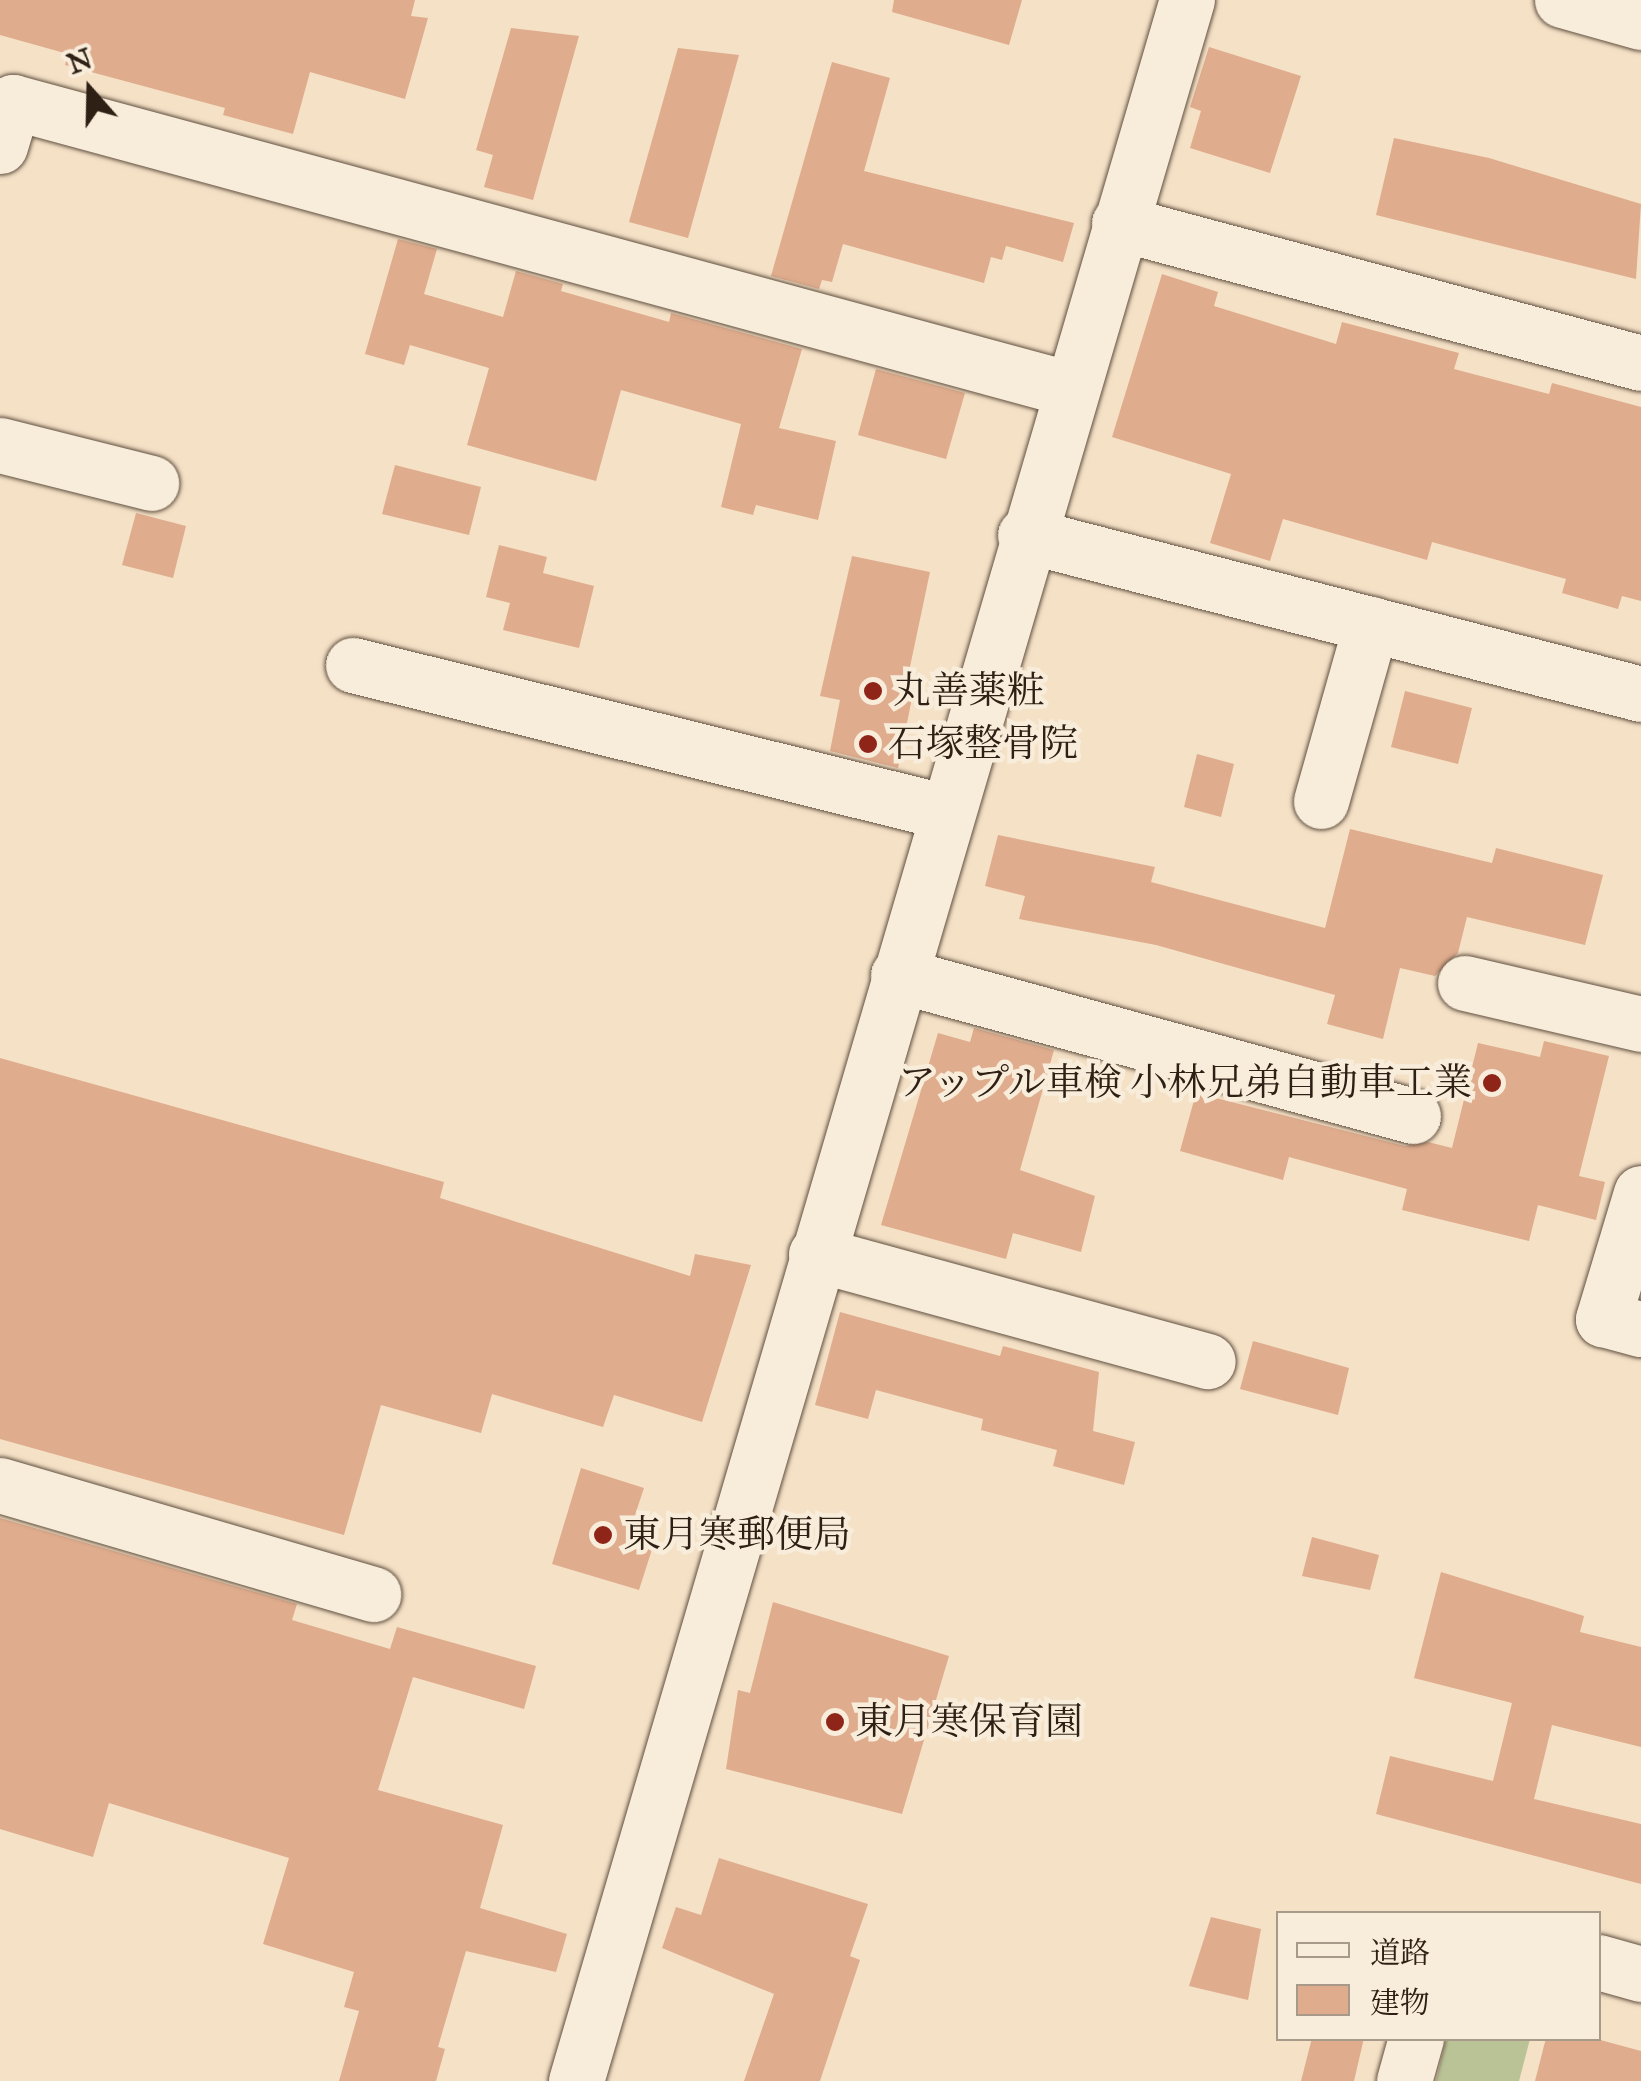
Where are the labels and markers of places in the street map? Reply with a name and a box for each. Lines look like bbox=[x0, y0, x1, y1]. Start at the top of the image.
place label: 丸善薬粧 bbox=[893, 668, 1045, 714]
marker: 丸善薬粧 bbox=[862, 680, 884, 702]
place label: 石塚整骨院 bbox=[888, 721, 1078, 767]
marker: 石塚整骨院 bbox=[857, 733, 879, 755]
place label: アップル車検 小林兄弟自動車工業 bbox=[894, 1060, 1472, 1106]
marker: アップル車検 小林兄弟自動車工業 bbox=[1481, 1072, 1503, 1094]
place label: 東月寒郵便局 bbox=[623, 1512, 851, 1558]
marker: 東月寒郵便局 bbox=[592, 1524, 614, 1546]
place label: 東月寒保育園 bbox=[855, 1699, 1083, 1745]
marker: 東月寒保育園 bbox=[824, 1711, 846, 1733]

